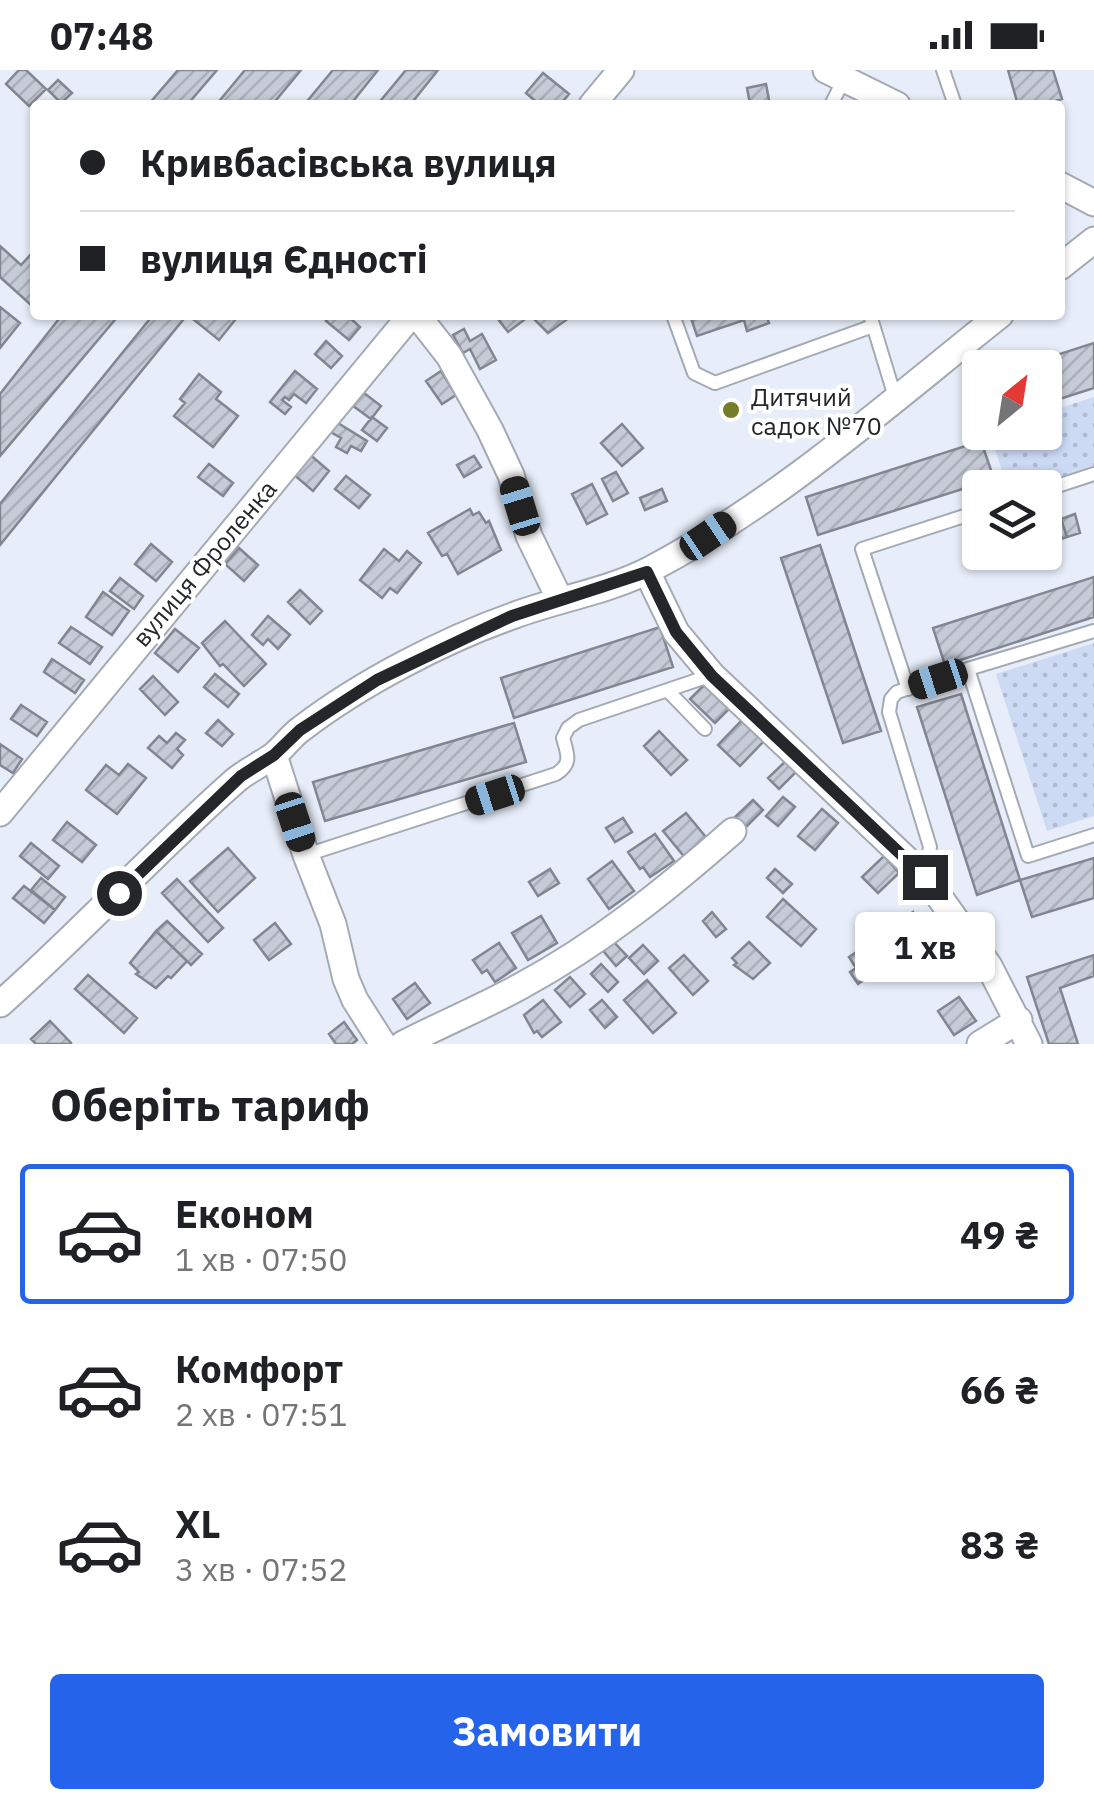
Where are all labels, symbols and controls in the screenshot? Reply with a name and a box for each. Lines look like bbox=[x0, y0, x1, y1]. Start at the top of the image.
text: 07:48 bbox=[50, 11, 154, 60]
text: Кривбасівська вулиця bbox=[140, 138, 557, 187]
text: вулиця Єдності bbox=[140, 234, 428, 283]
north arrow bbox=[962, 350, 1062, 450]
map controls bbox=[962, 350, 1062, 570]
place label: Дитячий садок №70 bbox=[751, 380, 882, 442]
marker: Дитячий садок №70 bbox=[720, 399, 742, 421]
button: layers bbox=[962, 470, 1062, 570]
street label: вулиця Фроленка bbox=[125, 473, 283, 653]
car bbox=[497, 473, 543, 539]
car bbox=[675, 507, 741, 565]
car bbox=[905, 655, 971, 703]
car bbox=[462, 771, 528, 819]
car bbox=[271, 789, 319, 855]
route end bbox=[903, 855, 948, 900]
route start bbox=[97, 871, 142, 916]
callout: 1 хв bbox=[855, 912, 995, 982]
text: 1 хв bbox=[893, 926, 957, 968]
text: Оберіть тариф bbox=[50, 1075, 370, 1133]
icon: car bbox=[55, 1189, 145, 1279]
text: Економ bbox=[175, 1189, 314, 1238]
text: 49 ₴ bbox=[960, 1210, 1039, 1259]
text: 1 хв · 07:50 bbox=[175, 1238, 348, 1280]
icon: car bbox=[55, 1344, 145, 1434]
text: Комфорт bbox=[175, 1344, 343, 1393]
text: 66 ₴ bbox=[960, 1365, 1039, 1414]
text: 2 хв · 07:51 bbox=[175, 1393, 348, 1435]
icon: car bbox=[55, 1499, 145, 1589]
text: XL bbox=[175, 1499, 221, 1548]
text: 83 ₴ bbox=[960, 1520, 1039, 1569]
text: 3 хв · 07:52 bbox=[175, 1548, 348, 1590]
button: Замовити bbox=[50, 1674, 1044, 1789]

